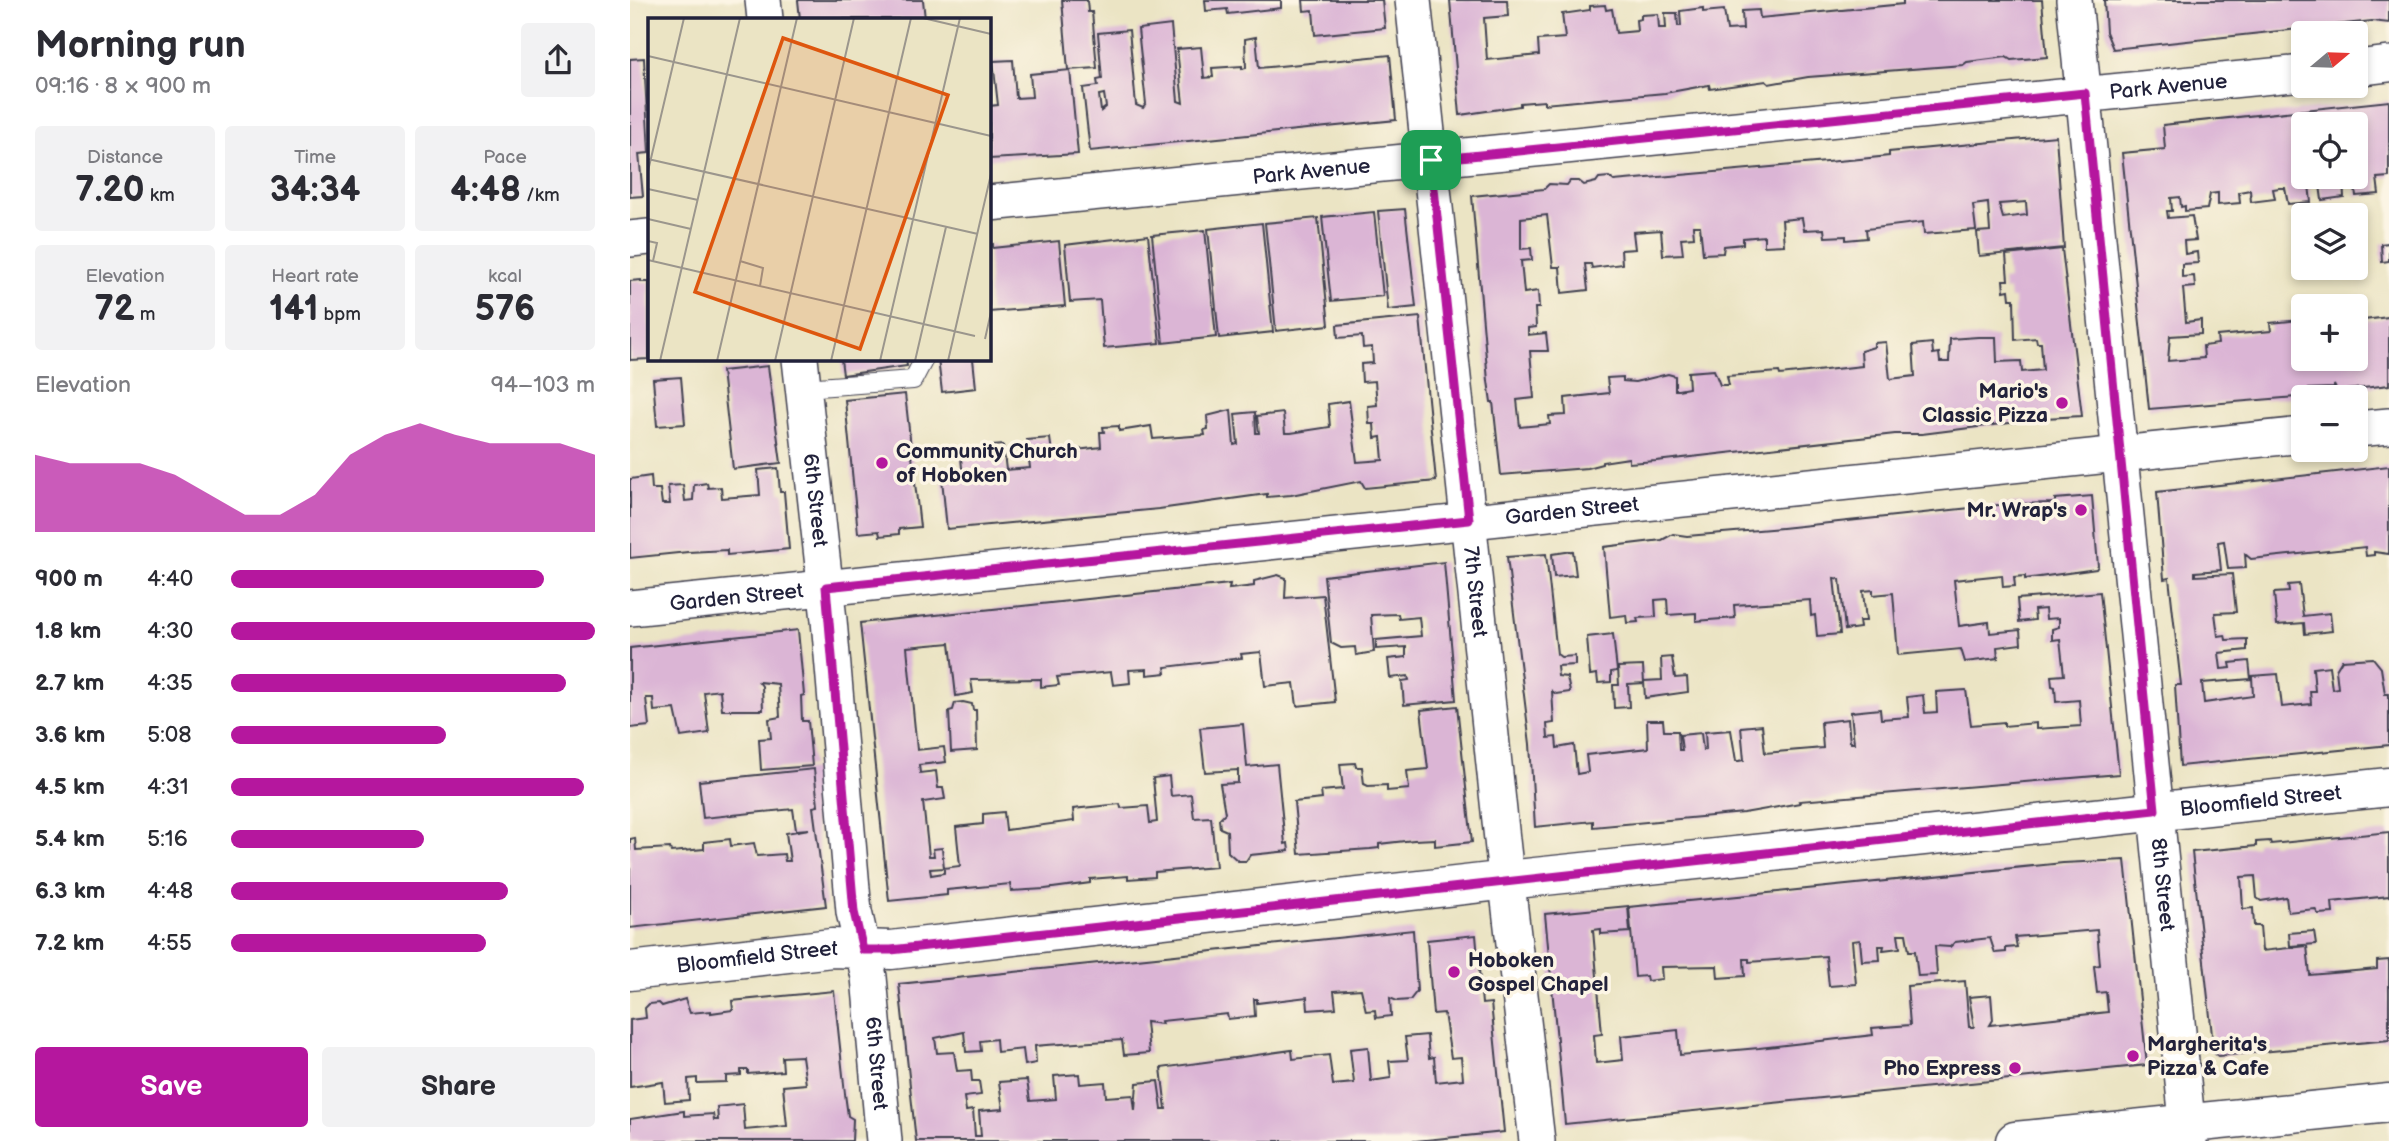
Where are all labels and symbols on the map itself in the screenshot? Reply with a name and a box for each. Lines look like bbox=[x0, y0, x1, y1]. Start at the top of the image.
inset map bbox=[648, 18, 990, 360]
north arrow bbox=[2291, 21, 2368, 98]
street label: Park Avenue bbox=[2108, 69, 2228, 105]
pin bbox=[1401, 130, 1461, 190]
street label: Park Avenue bbox=[1251, 153, 1372, 190]
place label: Mario's Classic Pizza bbox=[1922, 379, 2048, 428]
marker: Mario's Classic Pizza bbox=[2054, 395, 2070, 411]
place label: Community Church of Hoboken bbox=[896, 439, 1078, 488]
street label: 6th Street bbox=[798, 452, 833, 549]
marker: Community Church of Hoboken bbox=[874, 455, 890, 471]
street label: Garden Street bbox=[1504, 492, 1641, 530]
place label: Mr. Wrap's bbox=[1966, 498, 2067, 523]
marker: Mr. Wrap's bbox=[2073, 502, 2089, 518]
street label: 7th Street bbox=[1458, 545, 1493, 639]
street label: Garden Street bbox=[668, 578, 805, 617]
street label: Bloomfield Street bbox=[2179, 780, 2343, 822]
street label: 8th Street bbox=[2146, 837, 2180, 933]
street label: Bloomfield Street bbox=[675, 936, 839, 979]
place label: Hoboken Gospel Chapel bbox=[1468, 948, 1609, 997]
marker: Hoboken Gospel Chapel bbox=[1446, 964, 1462, 980]
street label: 6th Street bbox=[860, 1015, 893, 1112]
place label: Margherita's Pizza & Cafe bbox=[2147, 1032, 2269, 1081]
marker: Margherita's Pizza & Cafe bbox=[2125, 1048, 2141, 1064]
place label: Pho Express bbox=[1883, 1056, 2001, 1081]
marker: Pho Express bbox=[2007, 1060, 2023, 1076]

